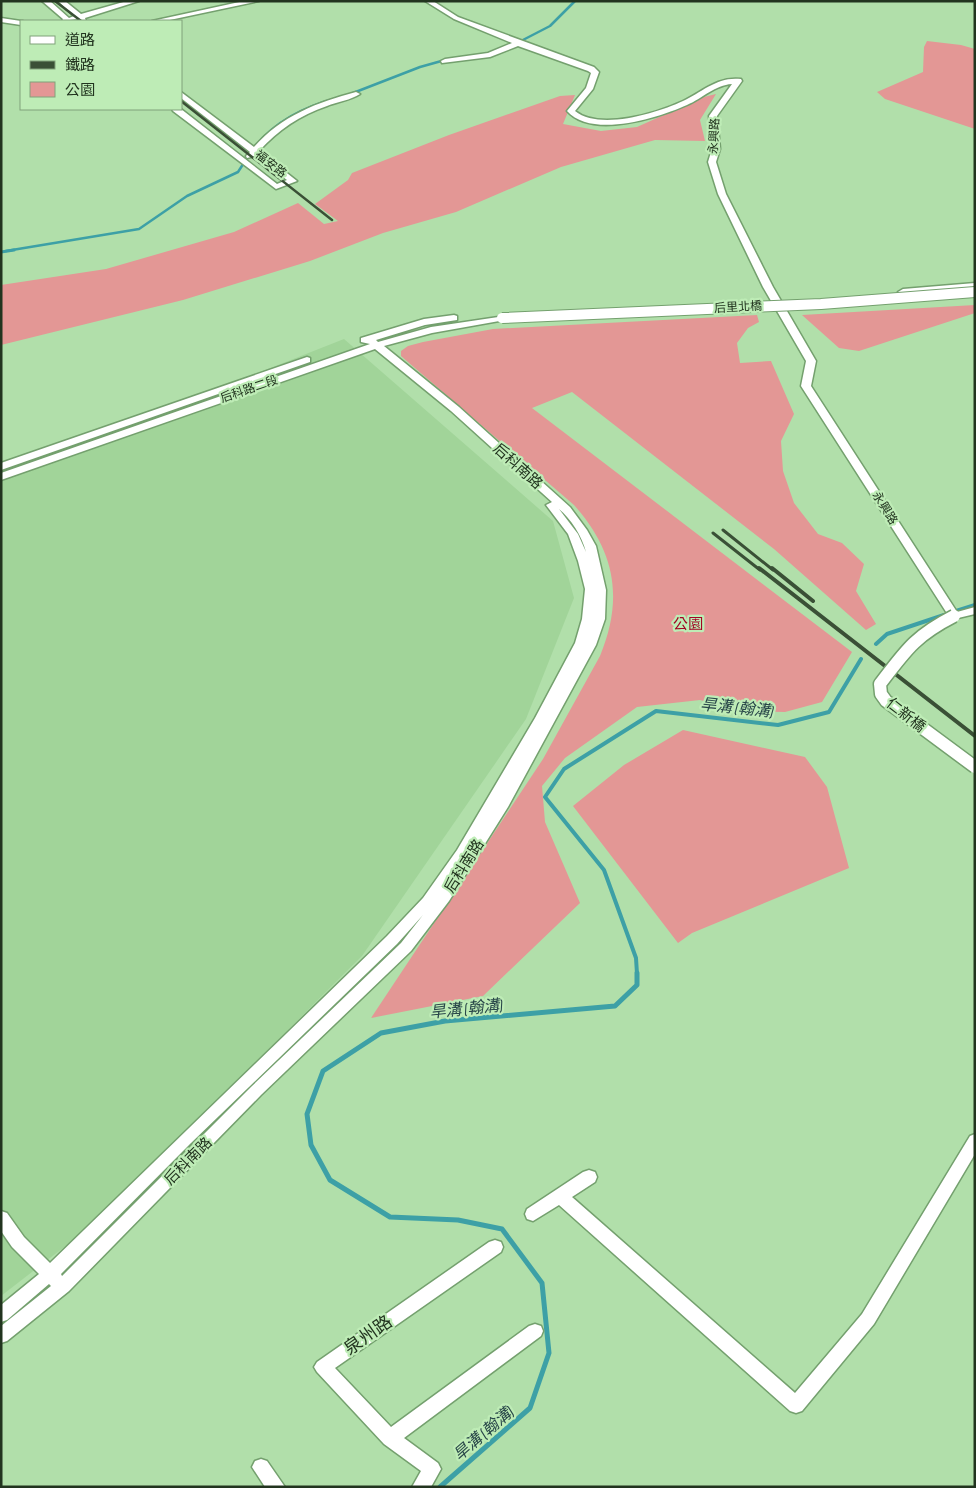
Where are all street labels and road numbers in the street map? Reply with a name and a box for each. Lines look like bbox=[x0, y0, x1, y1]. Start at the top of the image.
street label: 永興路 bbox=[706, 118, 723, 154]
street label: 福安路 bbox=[252, 147, 289, 181]
street label: 后里北橋 bbox=[714, 299, 762, 316]
street label: 后科路二段 bbox=[218, 373, 280, 406]
street label: 后科南路 bbox=[489, 439, 546, 494]
street label: 永興路 bbox=[869, 489, 900, 528]
street label: 仁新橋 bbox=[882, 694, 929, 737]
street label: 后科南路 bbox=[440, 836, 488, 897]
street label: 后科南路 bbox=[160, 1133, 216, 1189]
street label: 泉州路 bbox=[340, 1311, 396, 1359]

